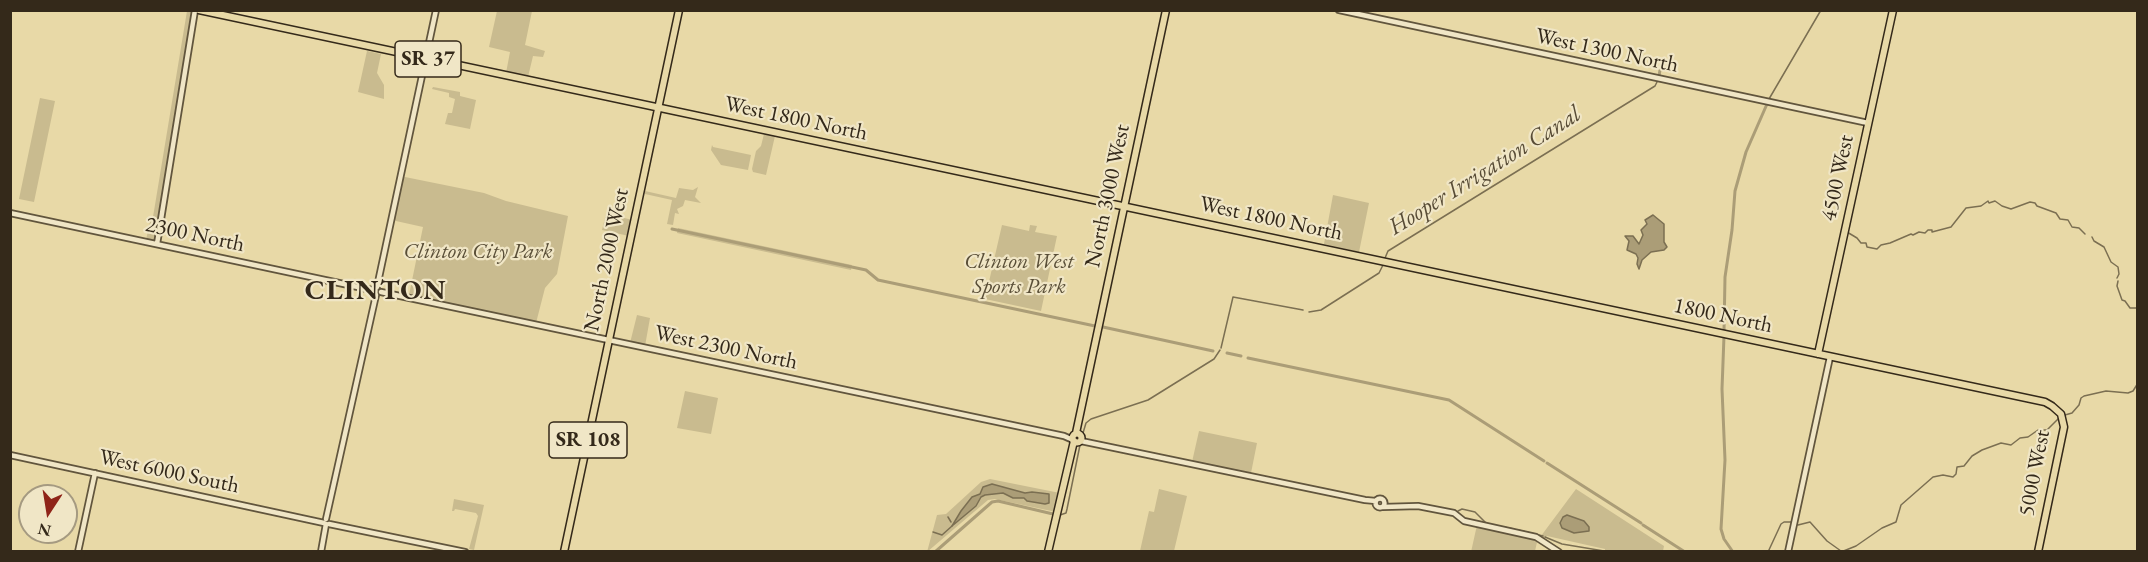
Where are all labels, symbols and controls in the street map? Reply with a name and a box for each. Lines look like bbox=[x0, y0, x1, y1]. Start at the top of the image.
street label: West 1300 North bbox=[1533, 23, 1681, 79]
road number: SR 37 bbox=[395, 41, 461, 77]
street label: West 1800 North bbox=[722, 91, 870, 147]
water label: Hooper Irrigation Canal bbox=[1383, 100, 1587, 242]
street label: North 3000 West bbox=[1080, 122, 1136, 270]
street label: 4500 West bbox=[1816, 133, 1860, 223]
street label: North 2000 West bbox=[579, 186, 635, 334]
street label: West 1800 North bbox=[1197, 191, 1345, 247]
street label: 2300 North bbox=[143, 212, 247, 258]
park label: Clinton City Park bbox=[404, 239, 552, 265]
park label: Clinton West Sports Park bbox=[964, 249, 1074, 300]
district label: CLINTON bbox=[305, 274, 447, 308]
street label: 1800 North bbox=[1671, 293, 1775, 339]
street label: West 2300 North bbox=[652, 320, 800, 376]
road number: SR 108 bbox=[549, 422, 627, 458]
street label: 5000 West bbox=[2014, 428, 2056, 518]
street label: West 6000 South bbox=[97, 444, 241, 500]
north arrow bbox=[18, 484, 78, 544]
text: N bbox=[36, 519, 53, 542]

